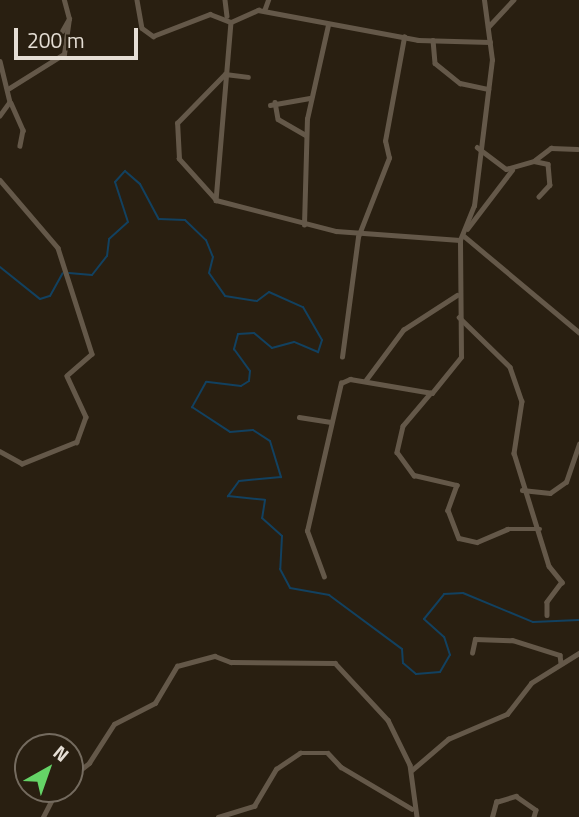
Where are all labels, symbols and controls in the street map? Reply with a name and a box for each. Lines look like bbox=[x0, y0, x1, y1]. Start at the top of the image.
scale bar bbox=[18, 14, 142, 58]
text: 200 m bbox=[27, 24, 84, 56]
north arrow bbox=[14, 733, 84, 803]
text: N bbox=[47, 738, 76, 768]

